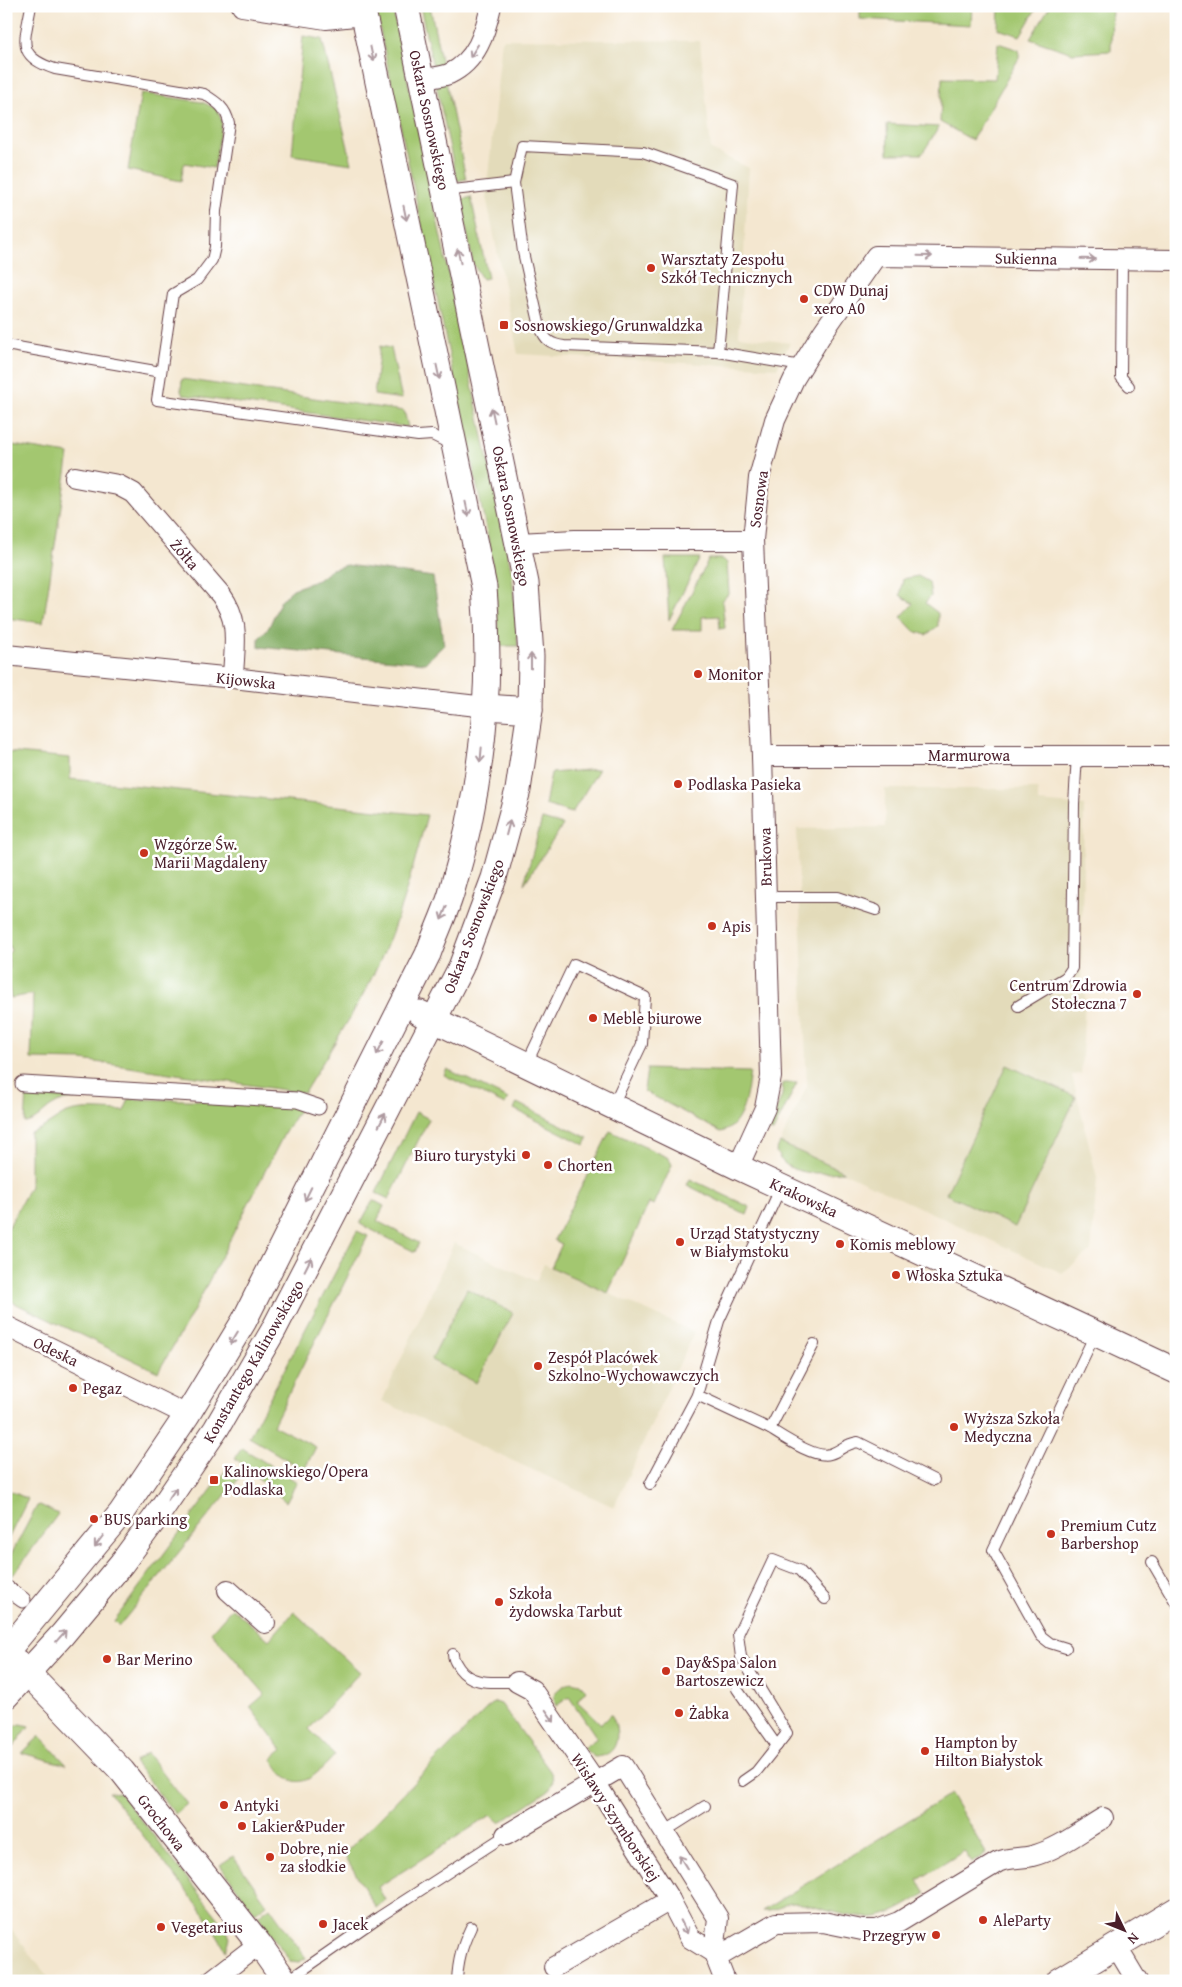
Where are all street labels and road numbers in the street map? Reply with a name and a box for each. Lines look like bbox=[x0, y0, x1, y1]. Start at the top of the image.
street label: Oskara Sosnowskiego bbox=[403, 48, 457, 192]
street label: Sukienna bbox=[995, 245, 1058, 271]
street label: Oskara Sosnowskiego bbox=[487, 444, 537, 588]
street label: Sosnowa bbox=[742, 468, 774, 529]
street label: Żółta bbox=[165, 533, 206, 575]
street label: Kijowska bbox=[215, 665, 277, 695]
street label: Marmurowa bbox=[928, 743, 1010, 767]
street label: Brukowa bbox=[752, 827, 778, 887]
street label: Oskara Sosnowskiego bbox=[436, 855, 510, 997]
street label: Krakowska bbox=[766, 1171, 842, 1223]
street label: Konstantego Kalinowskiego bbox=[196, 1275, 310, 1447]
street label: Odeska bbox=[29, 1330, 83, 1372]
street label: Wisławy Szymborskiej bbox=[565, 1748, 667, 1886]
street label: Grochowa bbox=[132, 1788, 192, 1856]

